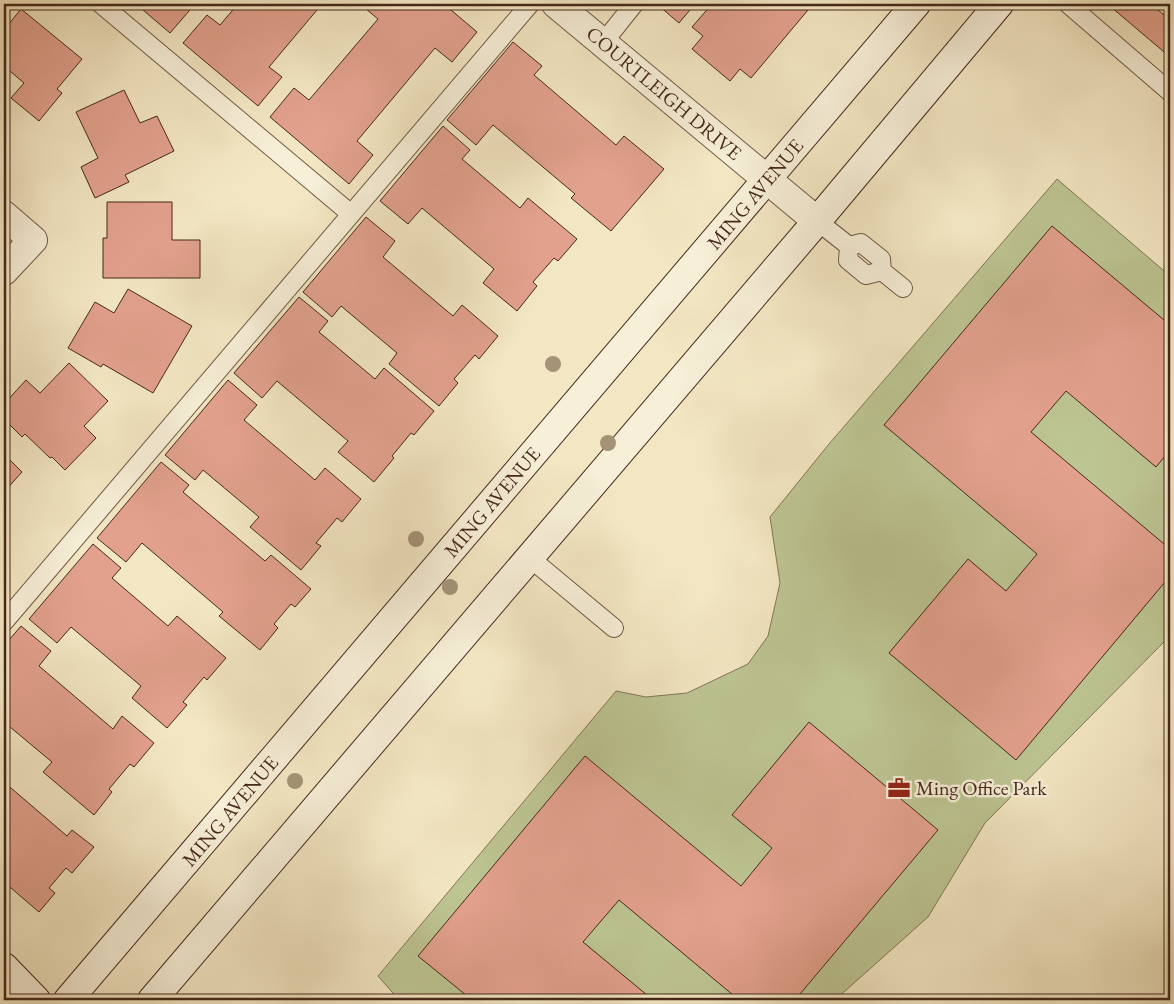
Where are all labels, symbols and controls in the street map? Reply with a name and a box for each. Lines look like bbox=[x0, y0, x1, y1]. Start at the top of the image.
street label: COURTLEIGH DRIVE bbox=[581, 20, 747, 166]
street label: MING AVENUE bbox=[701, 133, 809, 255]
street label: MING AVENUE bbox=[438, 441, 546, 563]
street label: MING AVENUE bbox=[176, 750, 284, 872]
office icon: Ming Office Park bbox=[886, 775, 912, 801]
place label: Ming Office Park bbox=[916, 775, 1047, 801]

